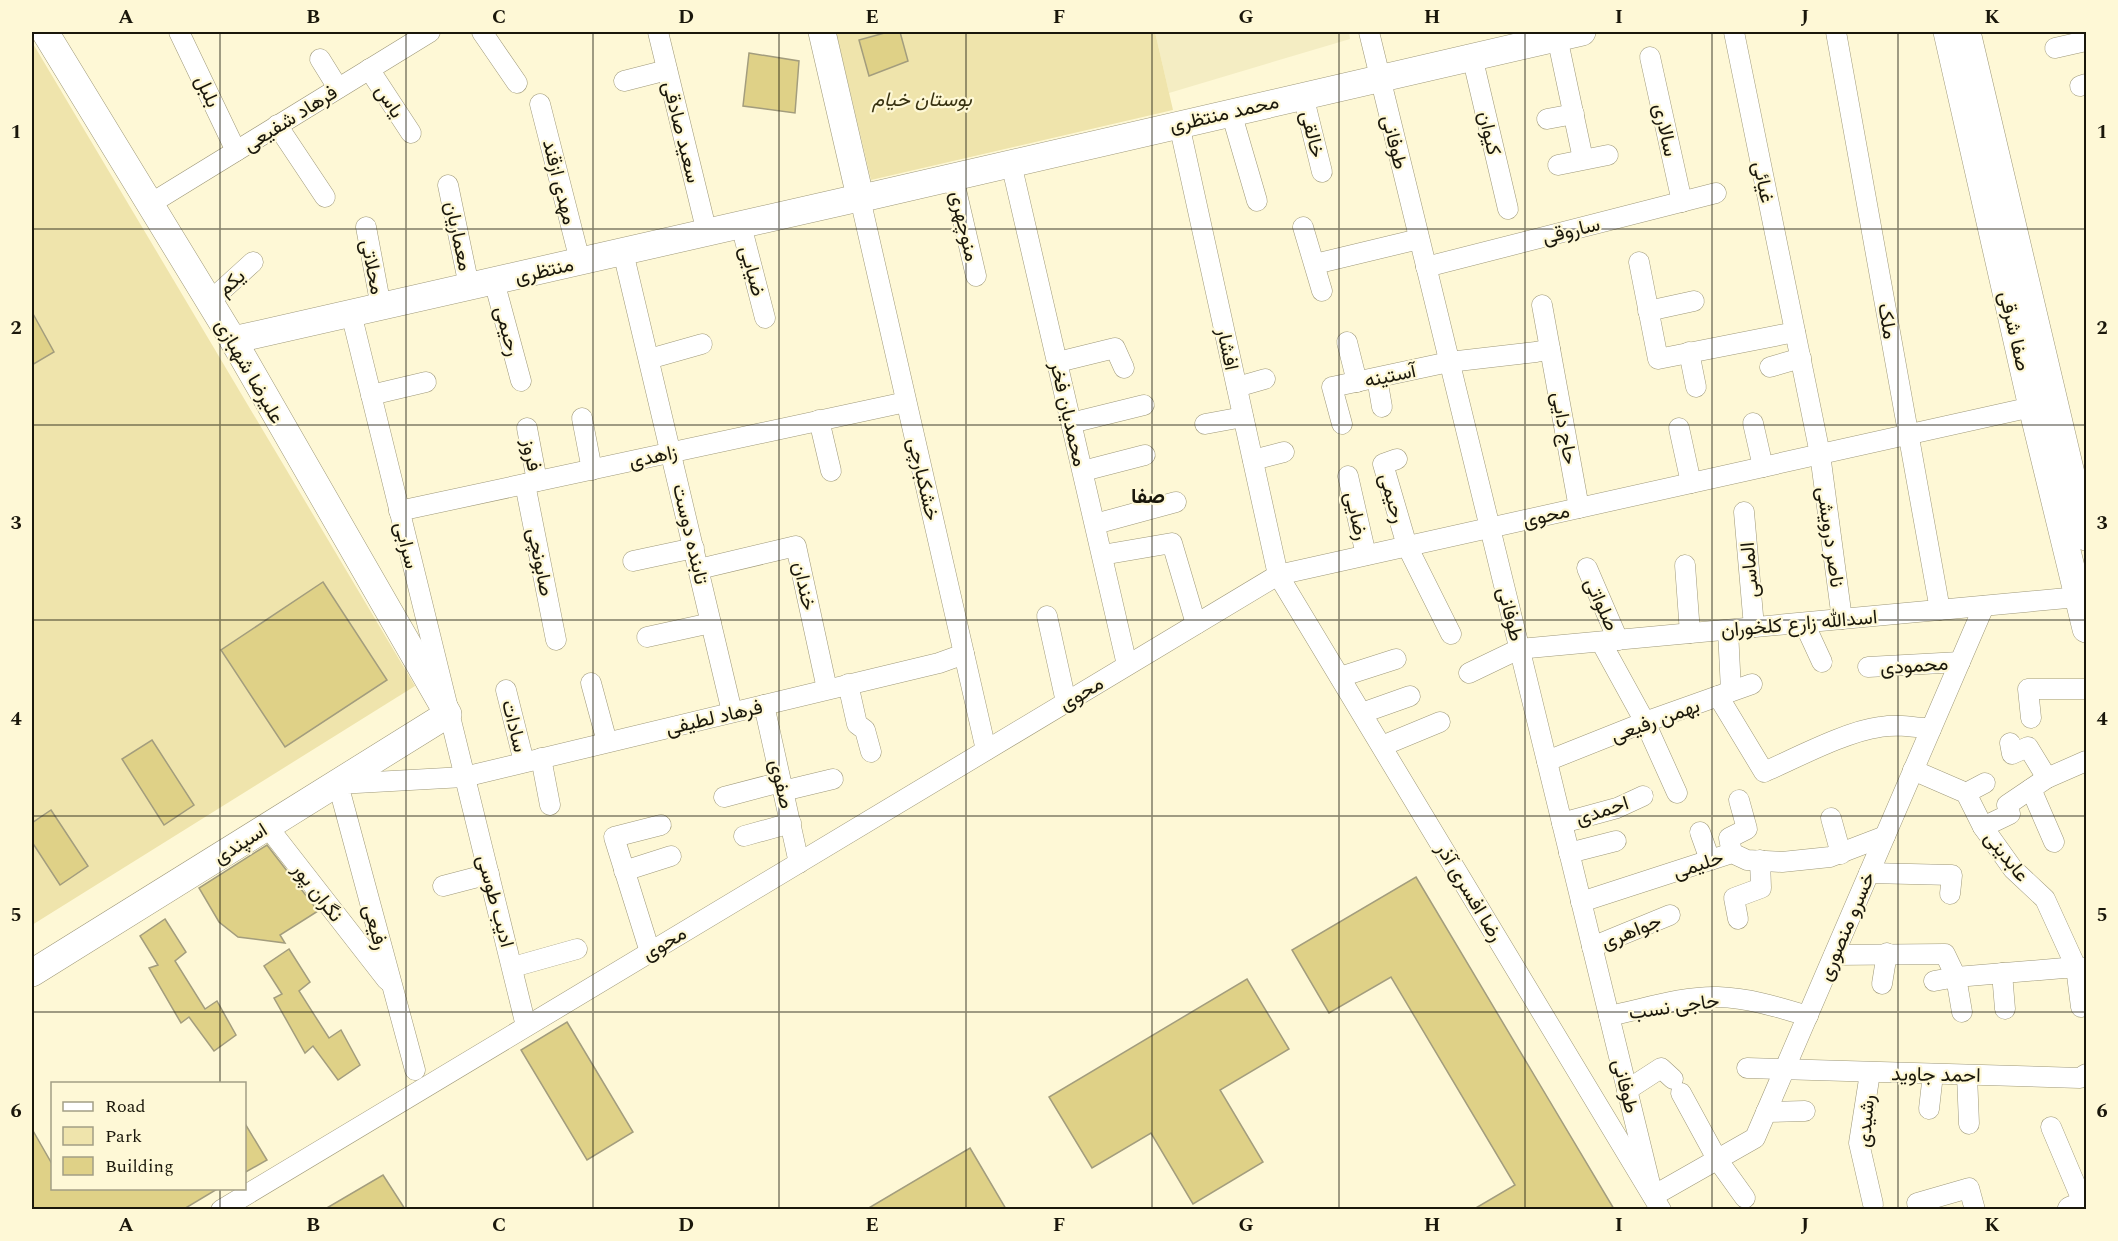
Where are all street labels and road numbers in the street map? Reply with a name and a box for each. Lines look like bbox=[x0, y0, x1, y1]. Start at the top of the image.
street label: بلبل bbox=[187, 70, 228, 113]
street label: فرهاد شفیعی bbox=[237, 78, 344, 160]
street label: سعید صادقی bbox=[654, 78, 708, 186]
street label: یاس bbox=[367, 79, 411, 124]
street label: محمد منتظری bbox=[1167, 87, 1282, 141]
street label: سالاری bbox=[1645, 101, 1685, 159]
street label: خالقی bbox=[1292, 108, 1332, 161]
street label: کیوان bbox=[1469, 108, 1509, 158]
street label: طوفانی bbox=[1373, 112, 1415, 173]
street label: مهدی ازقند bbox=[534, 136, 584, 228]
street label: غیائی bbox=[1744, 159, 1782, 206]
street label: منوچهری bbox=[941, 188, 987, 264]
street label: معماریان bbox=[436, 199, 480, 274]
street label: ساروقی bbox=[1539, 209, 1603, 253]
street label: محلاتی bbox=[352, 237, 392, 297]
street label: ضیایی bbox=[731, 243, 773, 300]
street label: منتظری bbox=[512, 250, 577, 292]
street label: یکم bbox=[211, 262, 253, 304]
street label: صفا شرقی bbox=[1990, 288, 2038, 374]
street label: ملک bbox=[1869, 301, 1905, 341]
street label: رحیمی bbox=[486, 303, 528, 360]
street label: علیرضا شهبازی bbox=[207, 313, 291, 430]
street label: افشار bbox=[1208, 324, 1246, 373]
street label: آستینه bbox=[1362, 356, 1420, 396]
street label: محمدیان فخر bbox=[1041, 358, 1095, 470]
street label: حاج دایی bbox=[1543, 390, 1585, 467]
street label: فروز bbox=[513, 435, 549, 474]
street label: خشکبارچی bbox=[899, 435, 947, 524]
street label: زاهدی bbox=[626, 437, 680, 477]
street label: رحیمی bbox=[1371, 470, 1413, 527]
street label: تابنده دوست bbox=[664, 481, 716, 587]
street label: ناصر درویشی bbox=[1808, 485, 1852, 589]
street label: رضایی bbox=[1336, 489, 1376, 544]
street label: محوی bbox=[1520, 496, 1573, 536]
street label: سرابی bbox=[386, 519, 426, 572]
street label: صابونچی bbox=[519, 525, 561, 599]
street label: الماسی bbox=[1733, 541, 1767, 599]
street label: خندان bbox=[784, 559, 824, 613]
street label: صلواتی bbox=[1576, 573, 1626, 636]
street label: طوفانی bbox=[1489, 584, 1531, 645]
street label: اسدالله زارع کلخوران bbox=[1720, 602, 1879, 646]
street label: محمودی bbox=[1879, 649, 1949, 683]
street label: محوی bbox=[1054, 669, 1110, 719]
street label: بهمن رفیعی bbox=[1606, 691, 1704, 751]
street label: فرهاد لطیفی bbox=[663, 692, 766, 744]
street label: سادات bbox=[493, 697, 535, 755]
street label: صفوی bbox=[761, 757, 801, 812]
street label: احمدی bbox=[1572, 788, 1633, 834]
street label: اسپندی bbox=[207, 815, 274, 872]
street label: عابدینی bbox=[1976, 825, 2036, 889]
street label: رضا افسری آذر bbox=[1427, 836, 1511, 948]
street label: حلیمی bbox=[1669, 843, 1728, 887]
street label: ادیب طوسی bbox=[468, 852, 522, 951]
street label: نگران پور bbox=[284, 856, 350, 929]
street label: خسرو منصوری bbox=[1810, 867, 1883, 986]
street label: رفیعی bbox=[355, 901, 396, 954]
street label: جواهری bbox=[1597, 906, 1666, 958]
street label: محوی bbox=[637, 919, 693, 969]
street label: حاجی نسب bbox=[1627, 986, 1721, 1028]
street label: طوفانی bbox=[1604, 1056, 1646, 1117]
street label: احمد جاوید bbox=[1891, 1059, 1981, 1091]
street label: رشیدی bbox=[1849, 1093, 1883, 1149]

